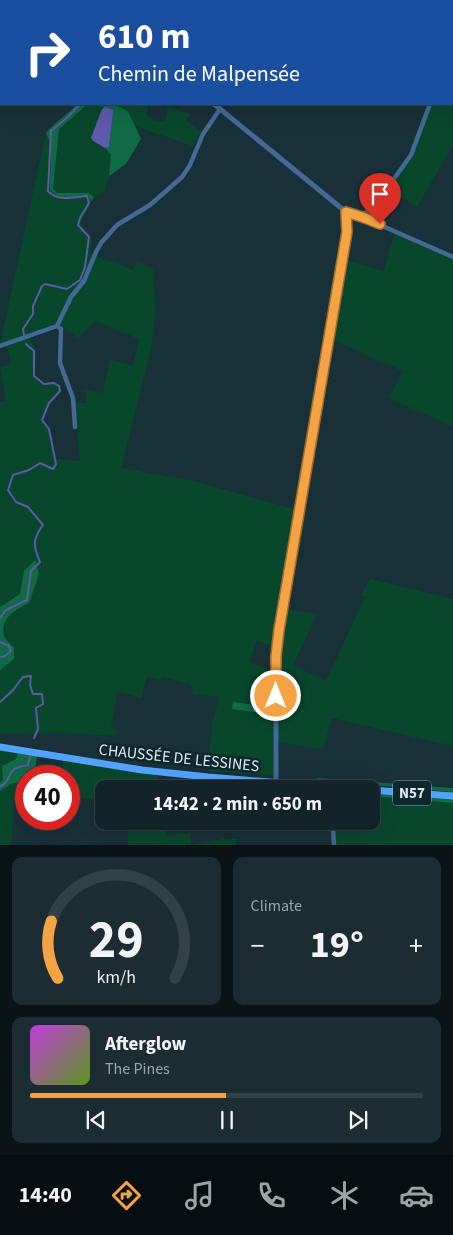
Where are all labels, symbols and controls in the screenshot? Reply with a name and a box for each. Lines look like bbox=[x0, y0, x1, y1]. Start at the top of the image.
text: 610 m bbox=[98, 12, 190, 62]
icon: right bbox=[15, 20, 80, 85]
text: Chemin de Malpensée bbox=[98, 58, 300, 90]
pin bbox=[359, 173, 401, 224]
icon: arrive bbox=[366, 180, 394, 208]
position arrow bbox=[249, 669, 301, 721]
street label: CHAUSSÉE DE LESSINES bbox=[98, 739, 260, 777]
speed limit sign: 40 bbox=[15, 765, 80, 830]
road number: N57 bbox=[393, 780, 431, 806]
text: 14:42 · 2 min · 650 m bbox=[153, 791, 322, 818]
text: Climate bbox=[251, 895, 302, 917]
text: 29 bbox=[89, 904, 144, 978]
text: 19° bbox=[310, 918, 364, 972]
text: − bbox=[251, 926, 264, 966]
text: + bbox=[409, 926, 423, 966]
text: km/h bbox=[96, 965, 136, 990]
text: Afterglow bbox=[105, 1031, 186, 1058]
text: The Pines bbox=[105, 1058, 170, 1080]
icon: previous bbox=[82, 1106, 110, 1134]
icon: pause bbox=[213, 1106, 241, 1134]
icon: next bbox=[344, 1106, 372, 1134]
icon: directions bbox=[109, 1178, 144, 1213]
icon: music bbox=[182, 1178, 217, 1213]
icon: phone bbox=[254, 1178, 289, 1213]
icon: climate bbox=[327, 1178, 362, 1213]
icon: car bbox=[399, 1178, 434, 1213]
text: 14:40 bbox=[19, 1179, 72, 1211]

